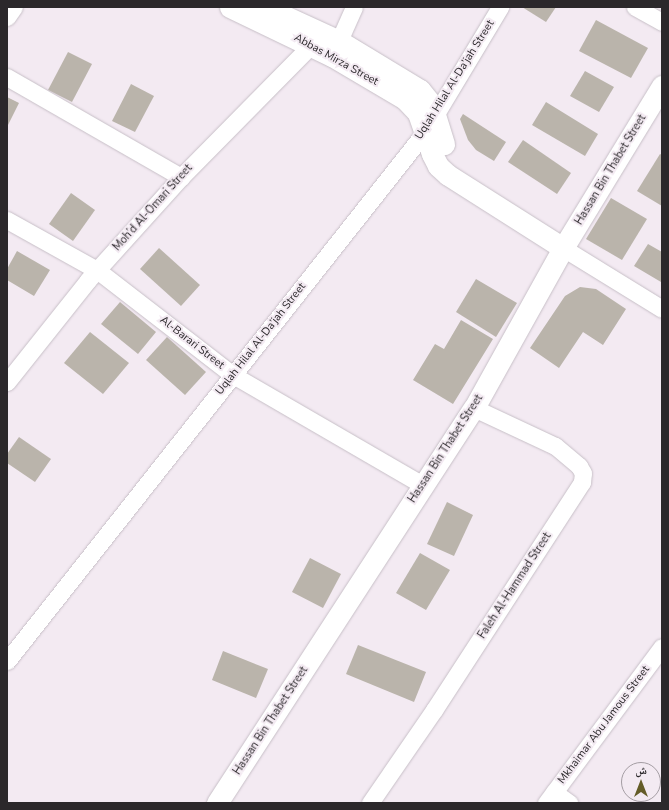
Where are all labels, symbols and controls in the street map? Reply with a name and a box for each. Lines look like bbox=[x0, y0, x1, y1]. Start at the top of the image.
street label: Uqlah Hilal Al-Da’jah Street bbox=[413, 18, 497, 142]
street label: Abbas Mirza Street bbox=[292, 31, 380, 89]
street label: Hassan Bin Thabet Street bbox=[573, 112, 649, 228]
street label: Moh’d Al-Omari Street bbox=[111, 162, 195, 254]
street label: Uqlah Hilal Al-Da’jah Street bbox=[213, 280, 309, 398]
street label: Al-Barari Street bbox=[157, 314, 227, 372]
street label: Hassan Bin Thabet Street bbox=[406, 392, 486, 506]
street label: Faleh Al-Hammad Street bbox=[476, 531, 554, 641]
street label: Mkhaimar Abu Jamous Street bbox=[555, 663, 653, 787]
street label: Hassan Bin Thabet Street bbox=[231, 664, 311, 778]
north arrow bbox=[621, 762, 661, 802]
text: ش bbox=[635, 763, 647, 778]

